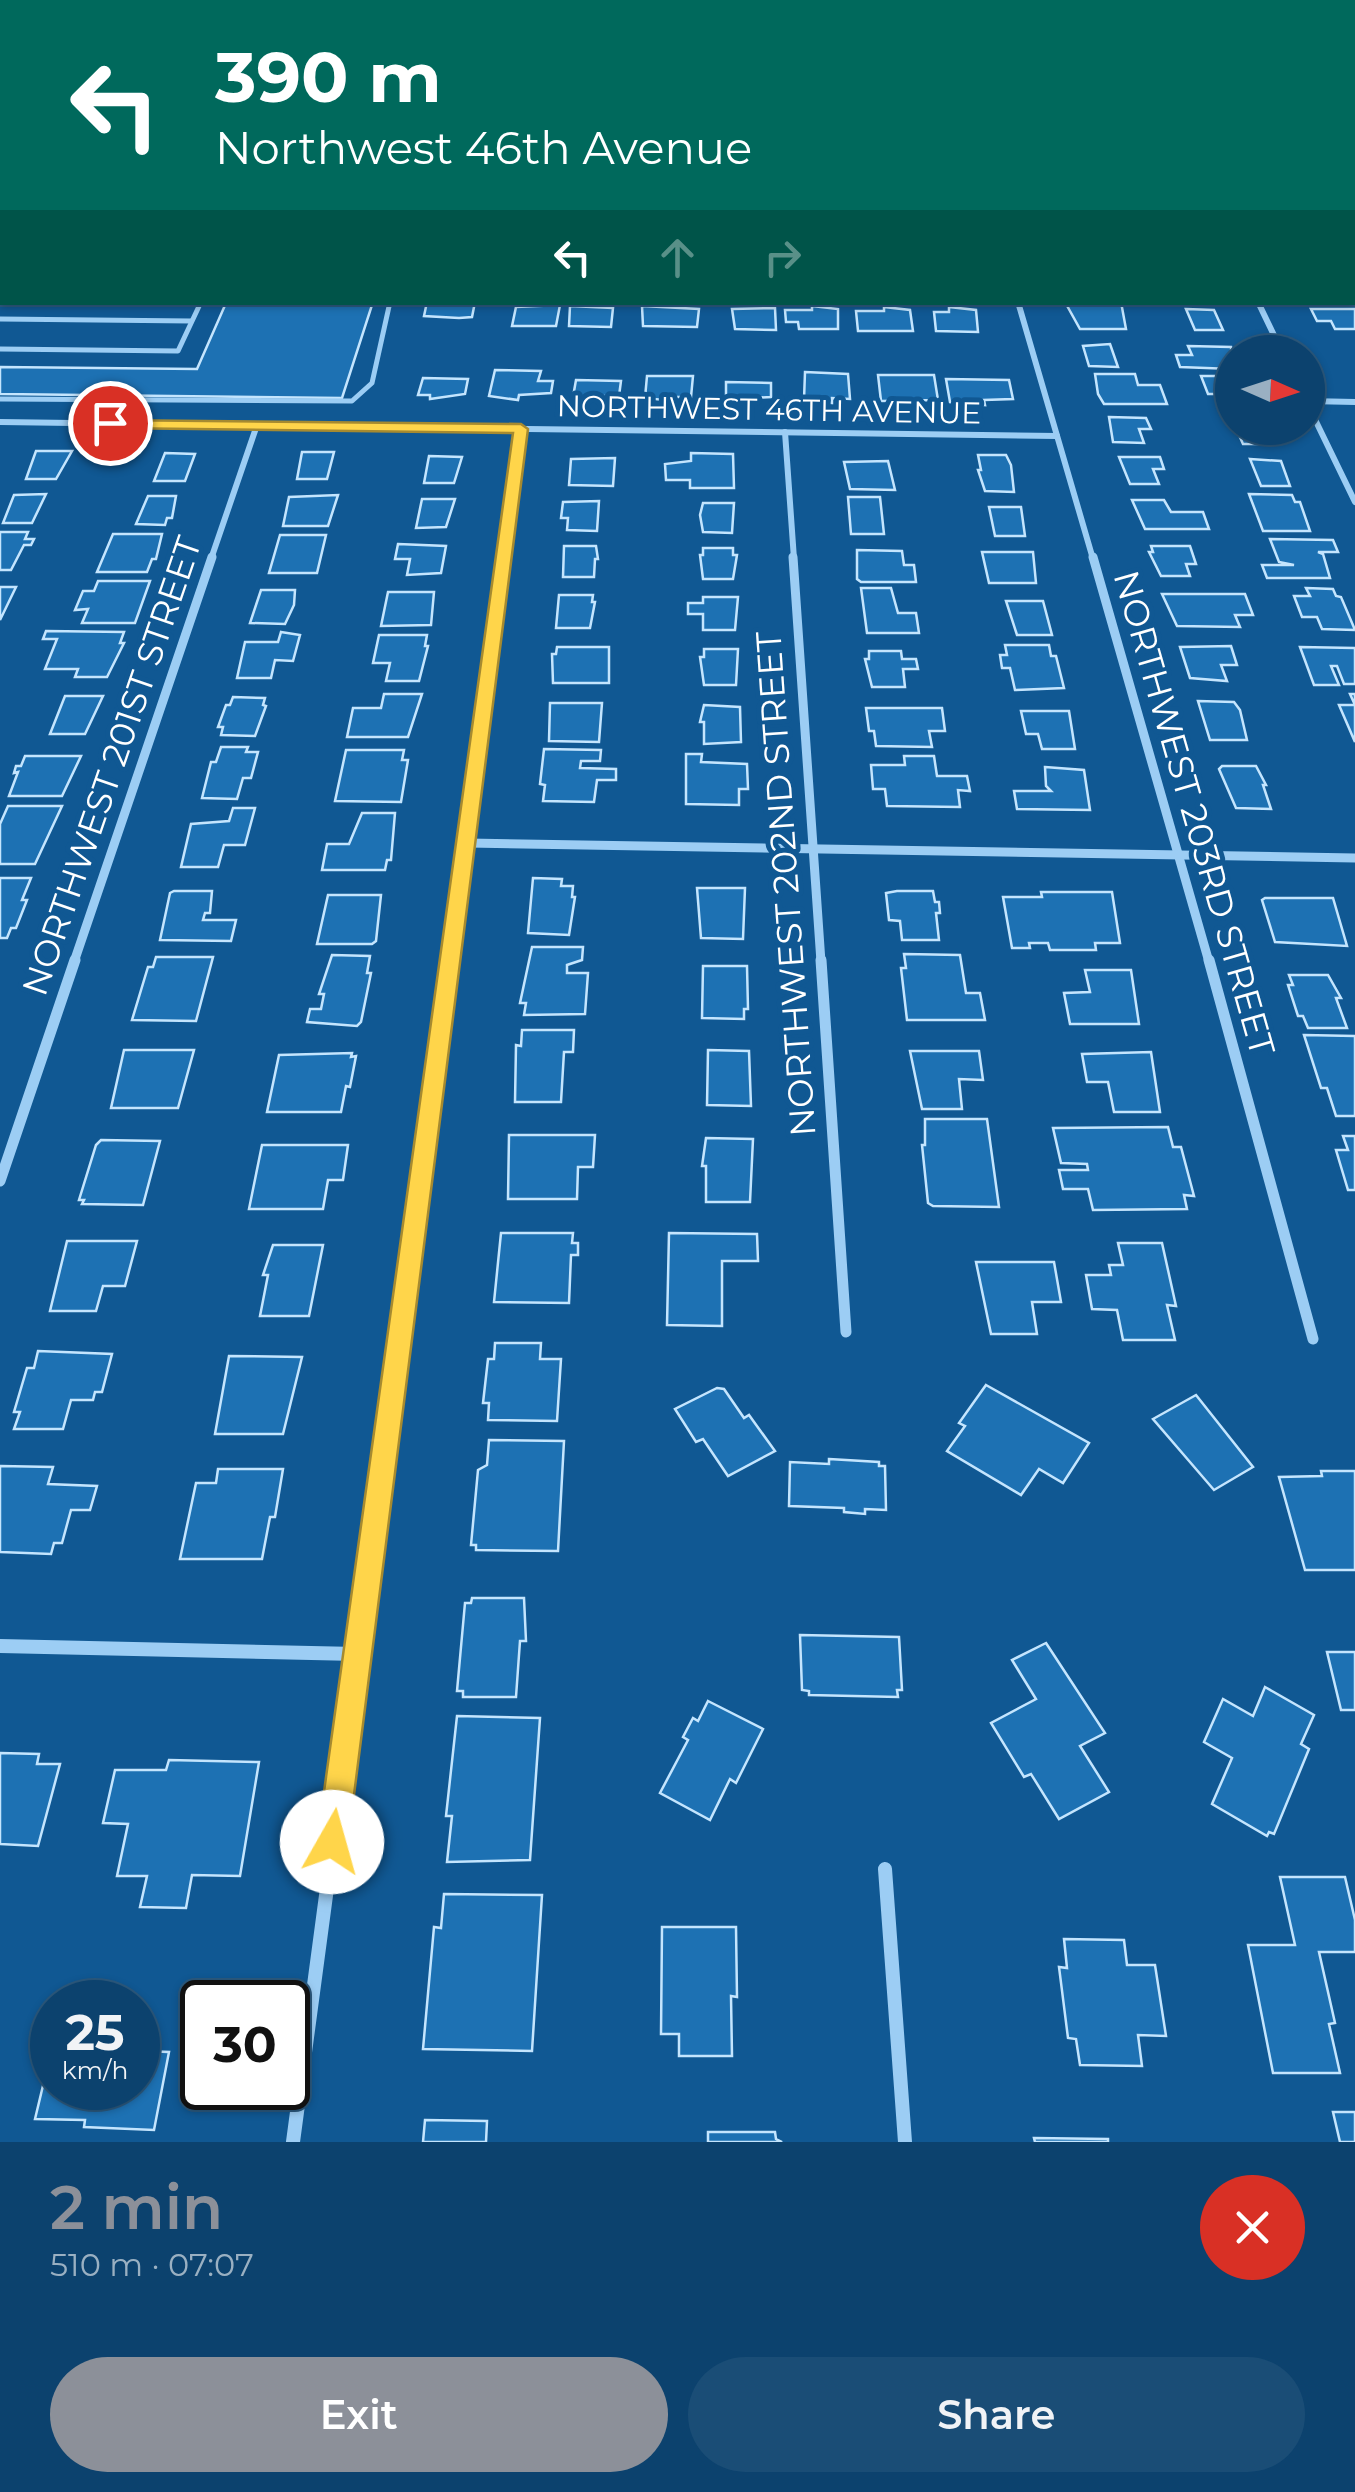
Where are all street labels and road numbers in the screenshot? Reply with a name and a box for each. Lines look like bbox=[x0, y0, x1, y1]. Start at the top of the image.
street label: NORTHWEST 46TH AVENUE bbox=[556, 387, 982, 432]
street label: NORTHWEST 201ST STREET bbox=[13, 531, 210, 1001]
street label: NORTHWEST 203RD STREET bbox=[1105, 566, 1284, 1060]
street label: NORTHWEST 202ND STREET bbox=[746, 630, 825, 1138]

